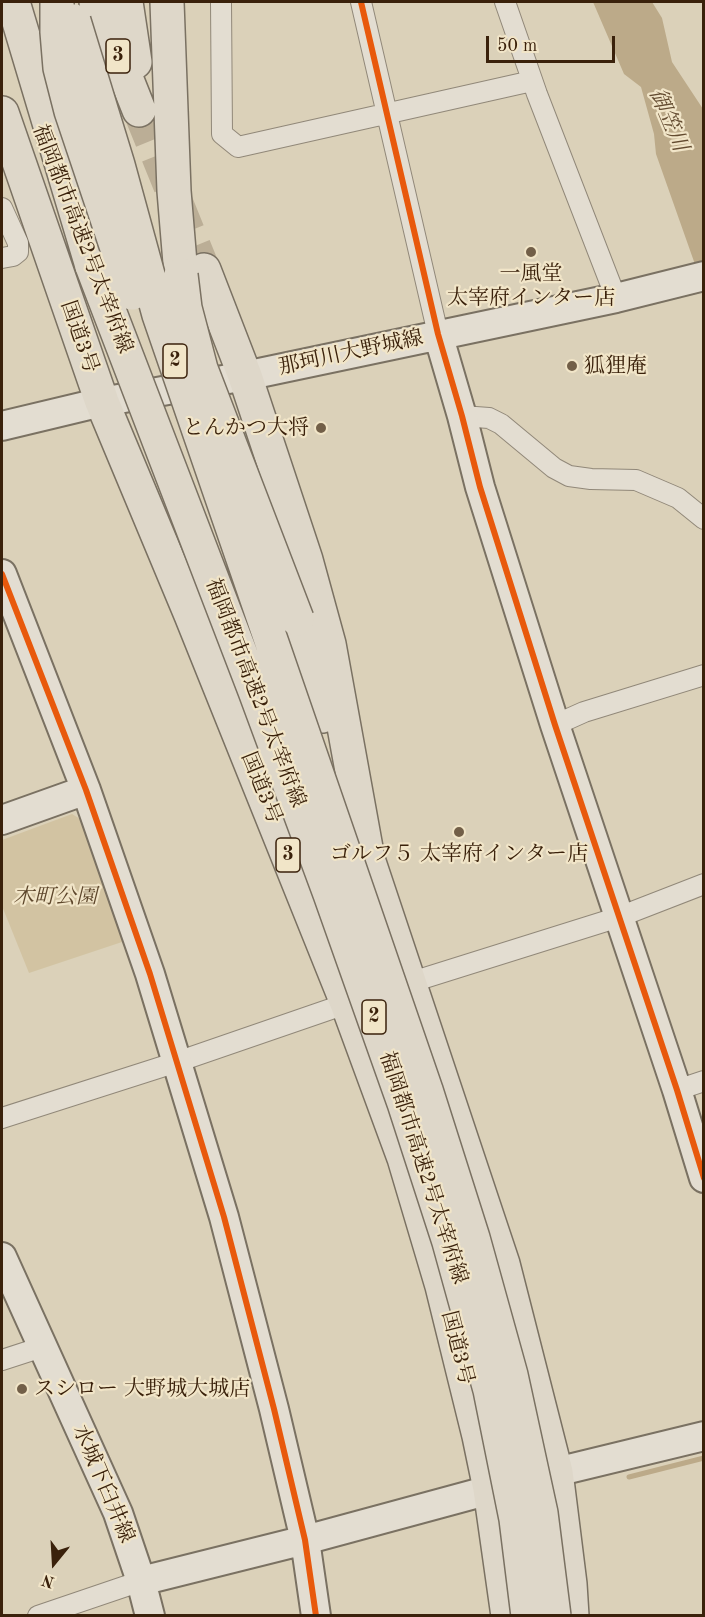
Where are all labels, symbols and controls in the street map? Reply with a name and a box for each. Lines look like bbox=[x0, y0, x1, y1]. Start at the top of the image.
scale bar bbox=[489, 24, 618, 62]
text: 50 m bbox=[497, 37, 537, 55]
road number: 3 bbox=[106, 39, 130, 73]
water label: 御笠川 bbox=[643, 84, 693, 156]
street label: 福岡都市高速2号太宰府線 bbox=[27, 121, 137, 357]
marker: 一風堂 太宰府インター店 bbox=[524, 245, 538, 259]
place label: 一風堂 太宰府インター店 bbox=[447, 261, 615, 311]
street label: 国道3号 bbox=[55, 297, 103, 377]
street label: 那珂川大野城線 bbox=[276, 325, 426, 381]
road number: 2 bbox=[163, 344, 187, 378]
place label: 狐狸庵 bbox=[584, 353, 647, 379]
marker: 狐狸庵 bbox=[565, 359, 579, 373]
place label: とんかつ大将 bbox=[183, 415, 309, 441]
marker: とんかつ大将 bbox=[314, 421, 328, 435]
street label: 福岡都市高速2号太宰府線 bbox=[200, 575, 310, 811]
street label: 国道3号 bbox=[235, 748, 287, 828]
marker: ゴルフ５ 太宰府インター店 bbox=[452, 825, 466, 839]
road number: 3 bbox=[276, 838, 300, 872]
place label: ゴルフ５ 太宰府インター店 bbox=[330, 841, 588, 867]
park label: 木町公園 bbox=[13, 884, 97, 910]
road number: 2 bbox=[362, 1000, 386, 1034]
street label: 福岡都市高速2号太宰府線 bbox=[373, 1048, 473, 1288]
street label: 国道3号 bbox=[436, 1308, 478, 1388]
place label: スシロー 大野城大城店 bbox=[34, 1376, 250, 1402]
marker: スシロー 大野城大城店 bbox=[15, 1382, 29, 1396]
street label: 水城下臼井線 bbox=[67, 1421, 139, 1547]
north arrow bbox=[24, 1533, 84, 1593]
text: N bbox=[40, 1571, 57, 1590]

